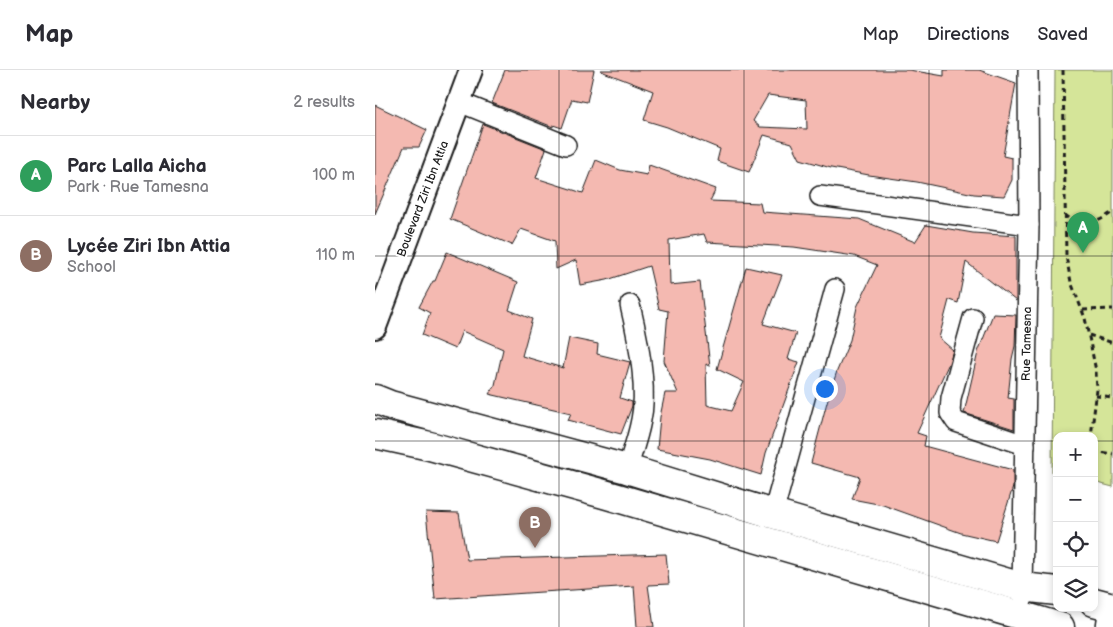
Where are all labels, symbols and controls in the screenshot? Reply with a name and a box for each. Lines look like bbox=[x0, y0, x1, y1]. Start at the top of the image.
text: Map bbox=[25, 20, 73, 49]
text: Map bbox=[863, 24, 899, 45]
text: Directions bbox=[927, 24, 1009, 45]
text: Saved bbox=[1037, 24, 1088, 45]
text: Nearby bbox=[20, 90, 90, 115]
text: 2 results bbox=[293, 93, 355, 112]
street label: Boulevard Ziri Ibn Attia bbox=[394, 139, 452, 259]
text: Parc Lalla Aicha bbox=[67, 155, 207, 178]
text: A bbox=[31, 166, 41, 185]
text: 100 m bbox=[312, 166, 355, 185]
text: Park · Rue Tamesna bbox=[67, 178, 209, 197]
pin: A bbox=[1067, 212, 1099, 253]
text: Lycée Ziri Ibn Attia bbox=[67, 235, 230, 258]
text: B bbox=[30, 246, 42, 265]
text: 110 m bbox=[316, 246, 355, 265]
text: School bbox=[67, 258, 116, 277]
street label: Rue Tamesna bbox=[1019, 306, 1035, 381]
your location bbox=[812, 376, 838, 402]
map controls bbox=[1053, 432, 1098, 612]
button: + bbox=[1053, 432, 1098, 477]
button: − bbox=[1053, 477, 1098, 522]
pin: B bbox=[519, 507, 551, 548]
button: locate bbox=[1053, 522, 1098, 567]
button: layers bbox=[1053, 567, 1098, 612]

